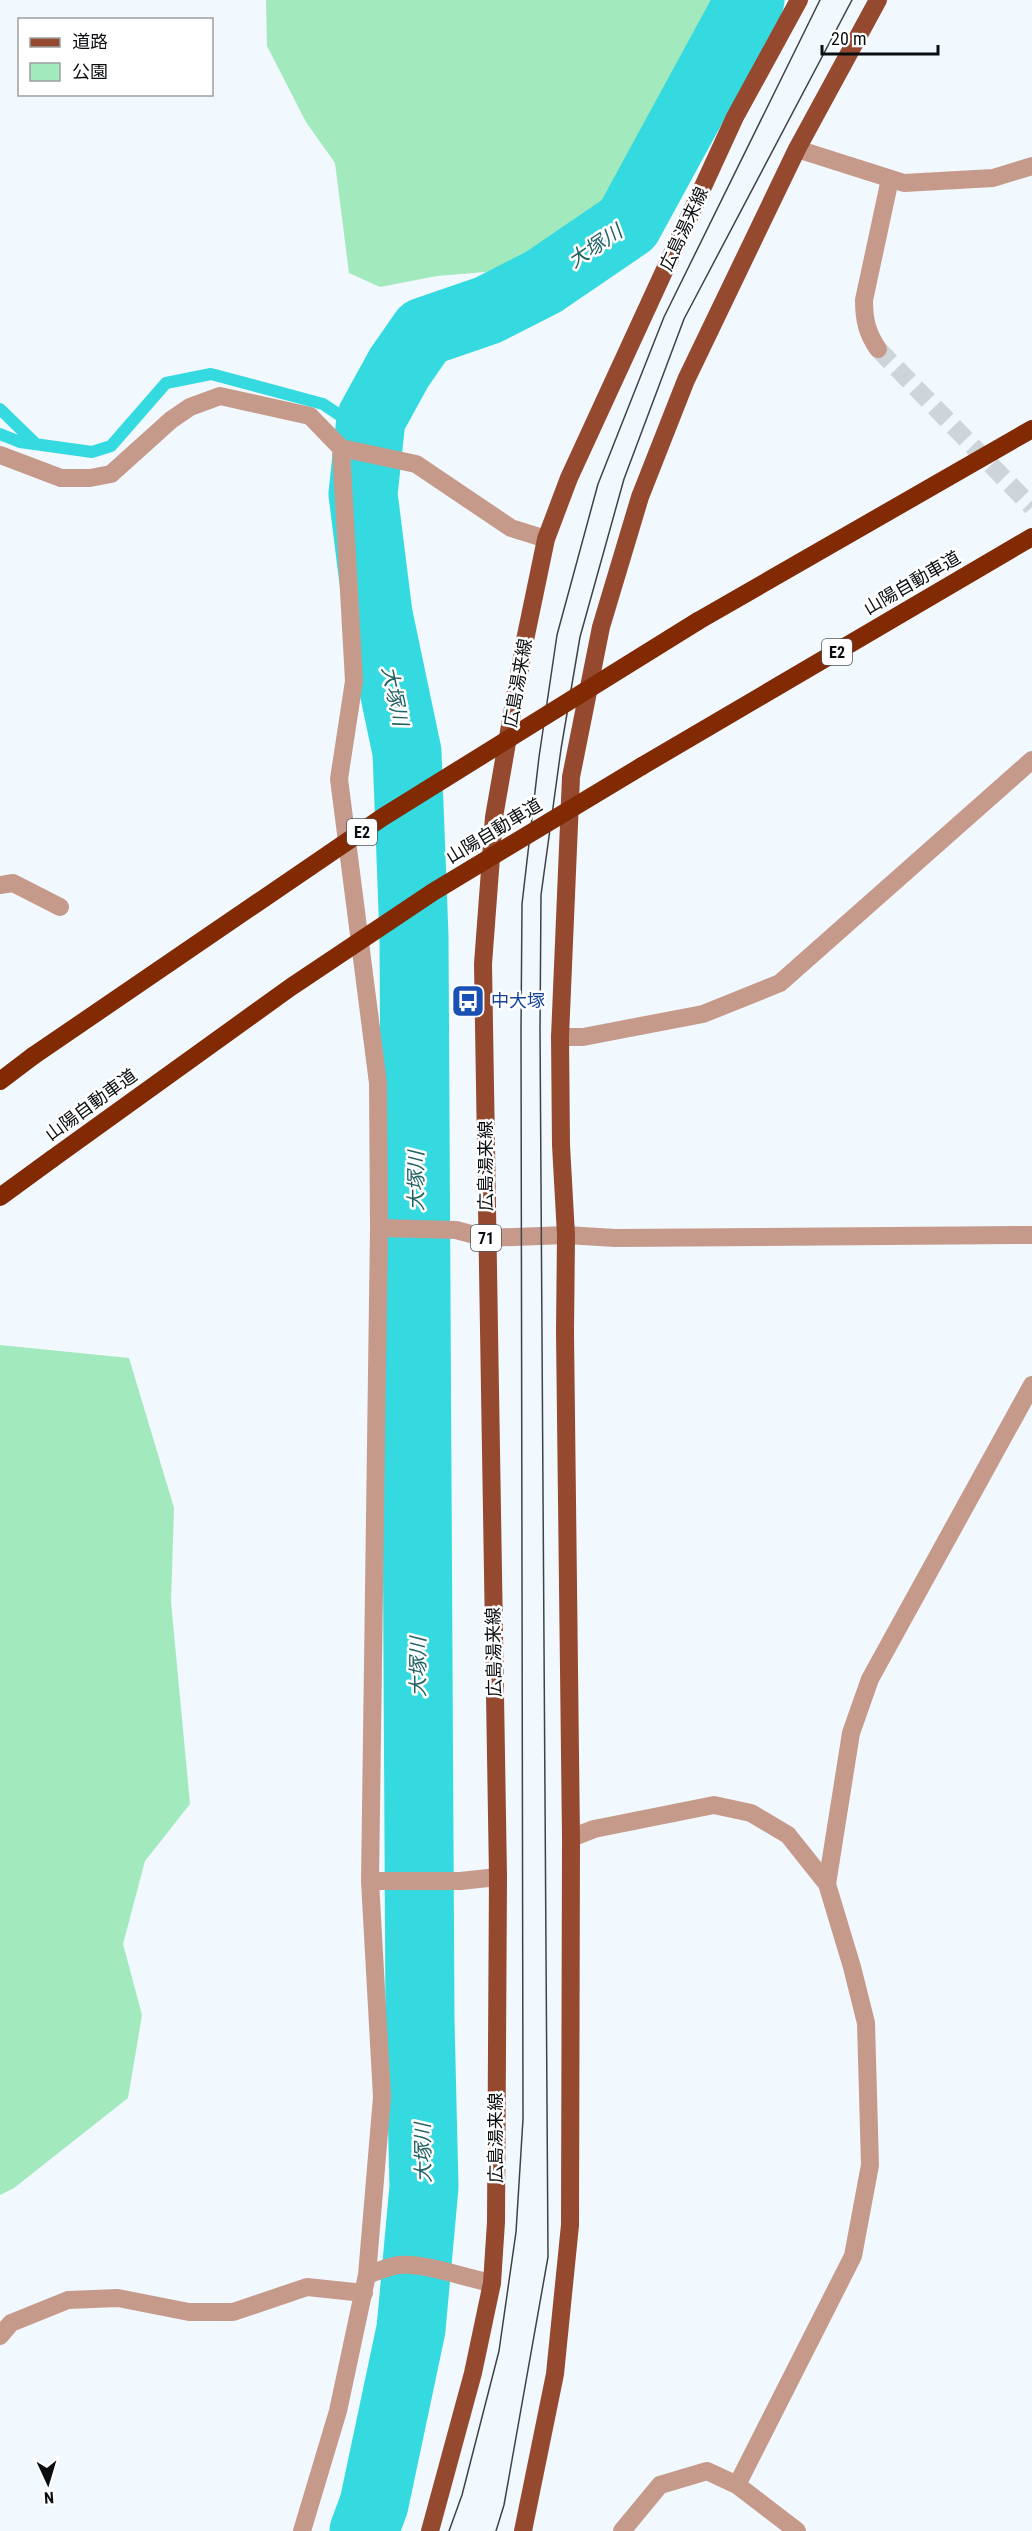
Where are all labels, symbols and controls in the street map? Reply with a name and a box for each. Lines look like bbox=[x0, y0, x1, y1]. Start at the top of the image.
legend bbox=[18, 18, 213, 96]
scale bar bbox=[822, 18, 938, 56]
text: 20 m bbox=[831, 28, 866, 49]
text: 道路 bbox=[72, 31, 108, 52]
text: 公園 bbox=[72, 61, 108, 82]
street label: 広島湯来線 bbox=[655, 184, 712, 274]
water label: 大塚川 bbox=[563, 218, 628, 273]
street label: 山陽自動車道 bbox=[860, 546, 964, 619]
street label: 広島湯来線 bbox=[499, 637, 536, 729]
road number: E2 bbox=[822, 639, 852, 665]
water label: 大塚川 bbox=[377, 664, 413, 730]
street label: 山陽自動車道 bbox=[442, 794, 545, 867]
road number: E2 bbox=[347, 819, 377, 845]
bus stop icon: 中大塚 bbox=[450, 983, 486, 1019]
place label: 中大塚 bbox=[491, 990, 545, 1011]
street label: 山陽自動車道 bbox=[41, 1064, 141, 1145]
street label: 広島湯来線 bbox=[475, 1121, 496, 1211]
water label: 大塚川 bbox=[404, 1149, 428, 1211]
road number: 71 bbox=[471, 1225, 501, 1251]
street label: 広島湯来線 bbox=[482, 1607, 505, 1697]
water label: 大塚川 bbox=[406, 1635, 430, 1697]
street label: 広島湯来線 bbox=[485, 2093, 506, 2183]
water label: 大塚川 bbox=[410, 2121, 436, 2183]
north arrow bbox=[18, 2453, 78, 2513]
text: N bbox=[43, 2488, 55, 2507]

